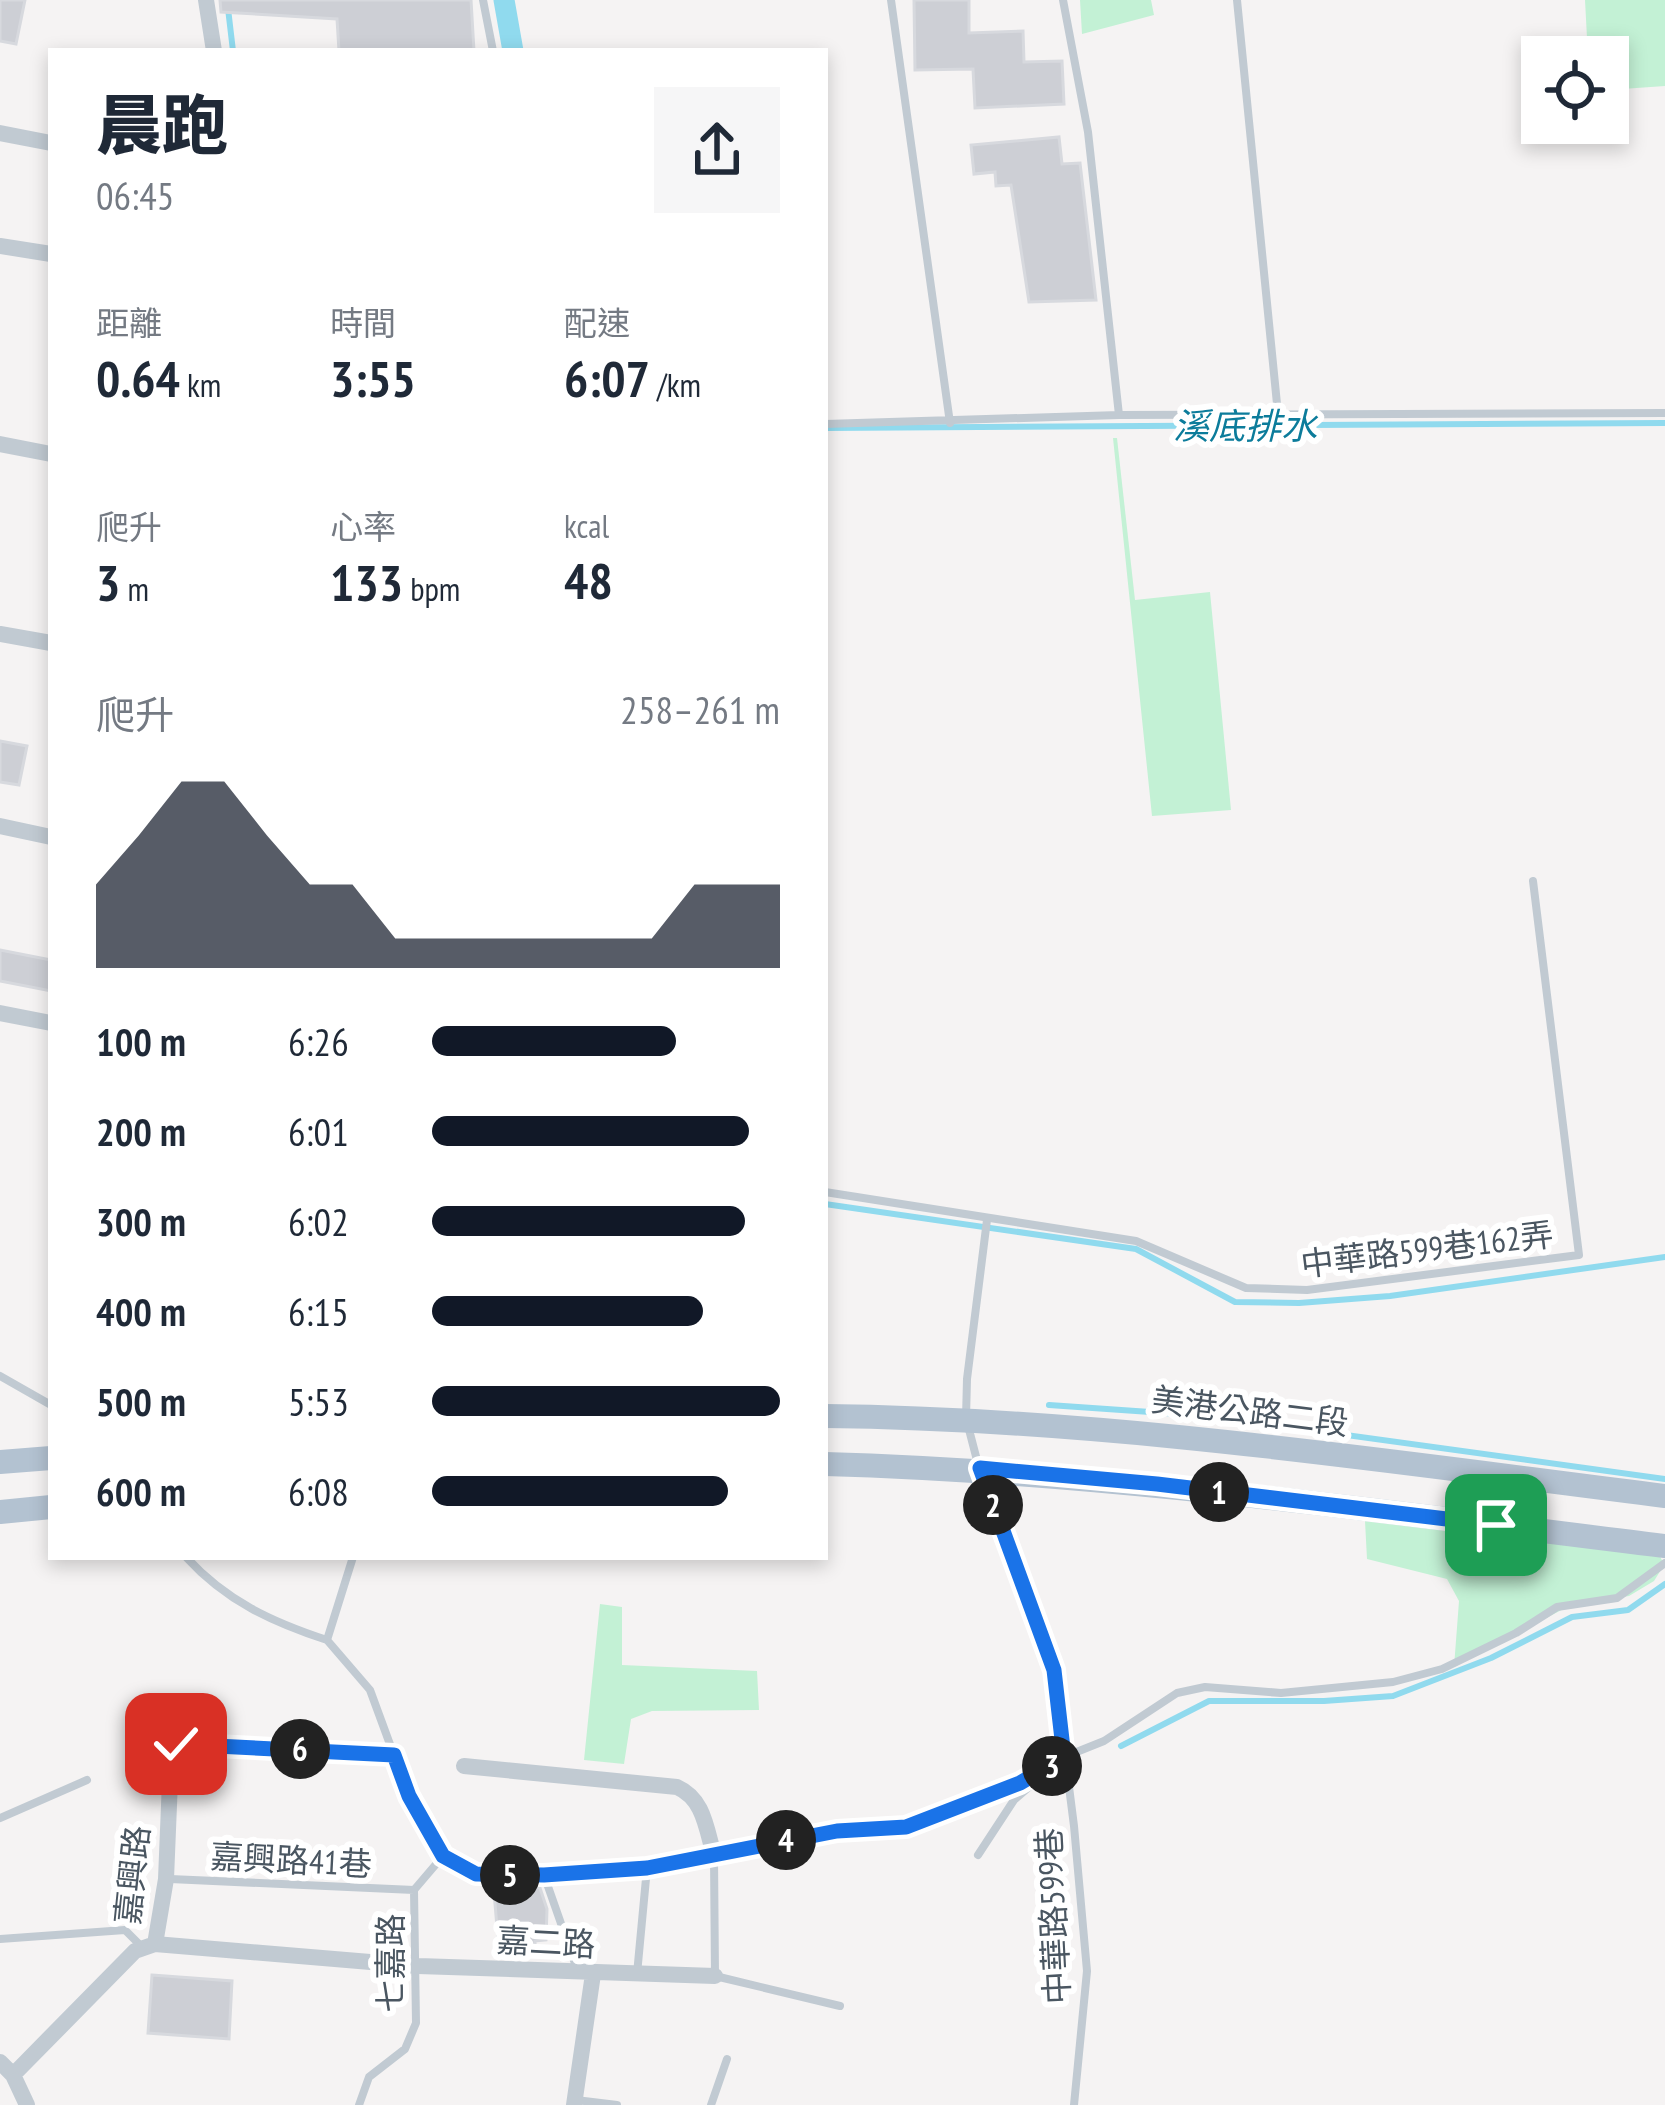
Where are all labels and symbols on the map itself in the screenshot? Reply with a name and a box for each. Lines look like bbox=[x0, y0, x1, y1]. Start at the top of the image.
water label: 溪底排水 bbox=[1173, 402, 1319, 449]
street label: 中華路599巷162弄 bbox=[1298, 1212, 1556, 1285]
street label: 美港公路二段 bbox=[1149, 1377, 1351, 1444]
pin: 1 bbox=[1189, 1462, 1249, 1522]
pin bbox=[1445, 1474, 1547, 1576]
pin: 2 bbox=[963, 1475, 1023, 1535]
pin bbox=[125, 1693, 227, 1795]
pin: 6 bbox=[270, 1719, 330, 1779]
pin: 3 bbox=[1022, 1736, 1082, 1796]
pin: 4 bbox=[756, 1810, 816, 1870]
street label: 嘉興路 bbox=[105, 1823, 158, 1926]
street label: 中華路599巷 bbox=[1026, 1827, 1079, 2005]
street label: 嘉興路41巷 bbox=[209, 1834, 373, 1885]
pin: 5 bbox=[480, 1845, 540, 1905]
street label: 七嘉路 bbox=[368, 1914, 411, 2013]
street label: 嘉二路 bbox=[495, 1917, 597, 1966]

